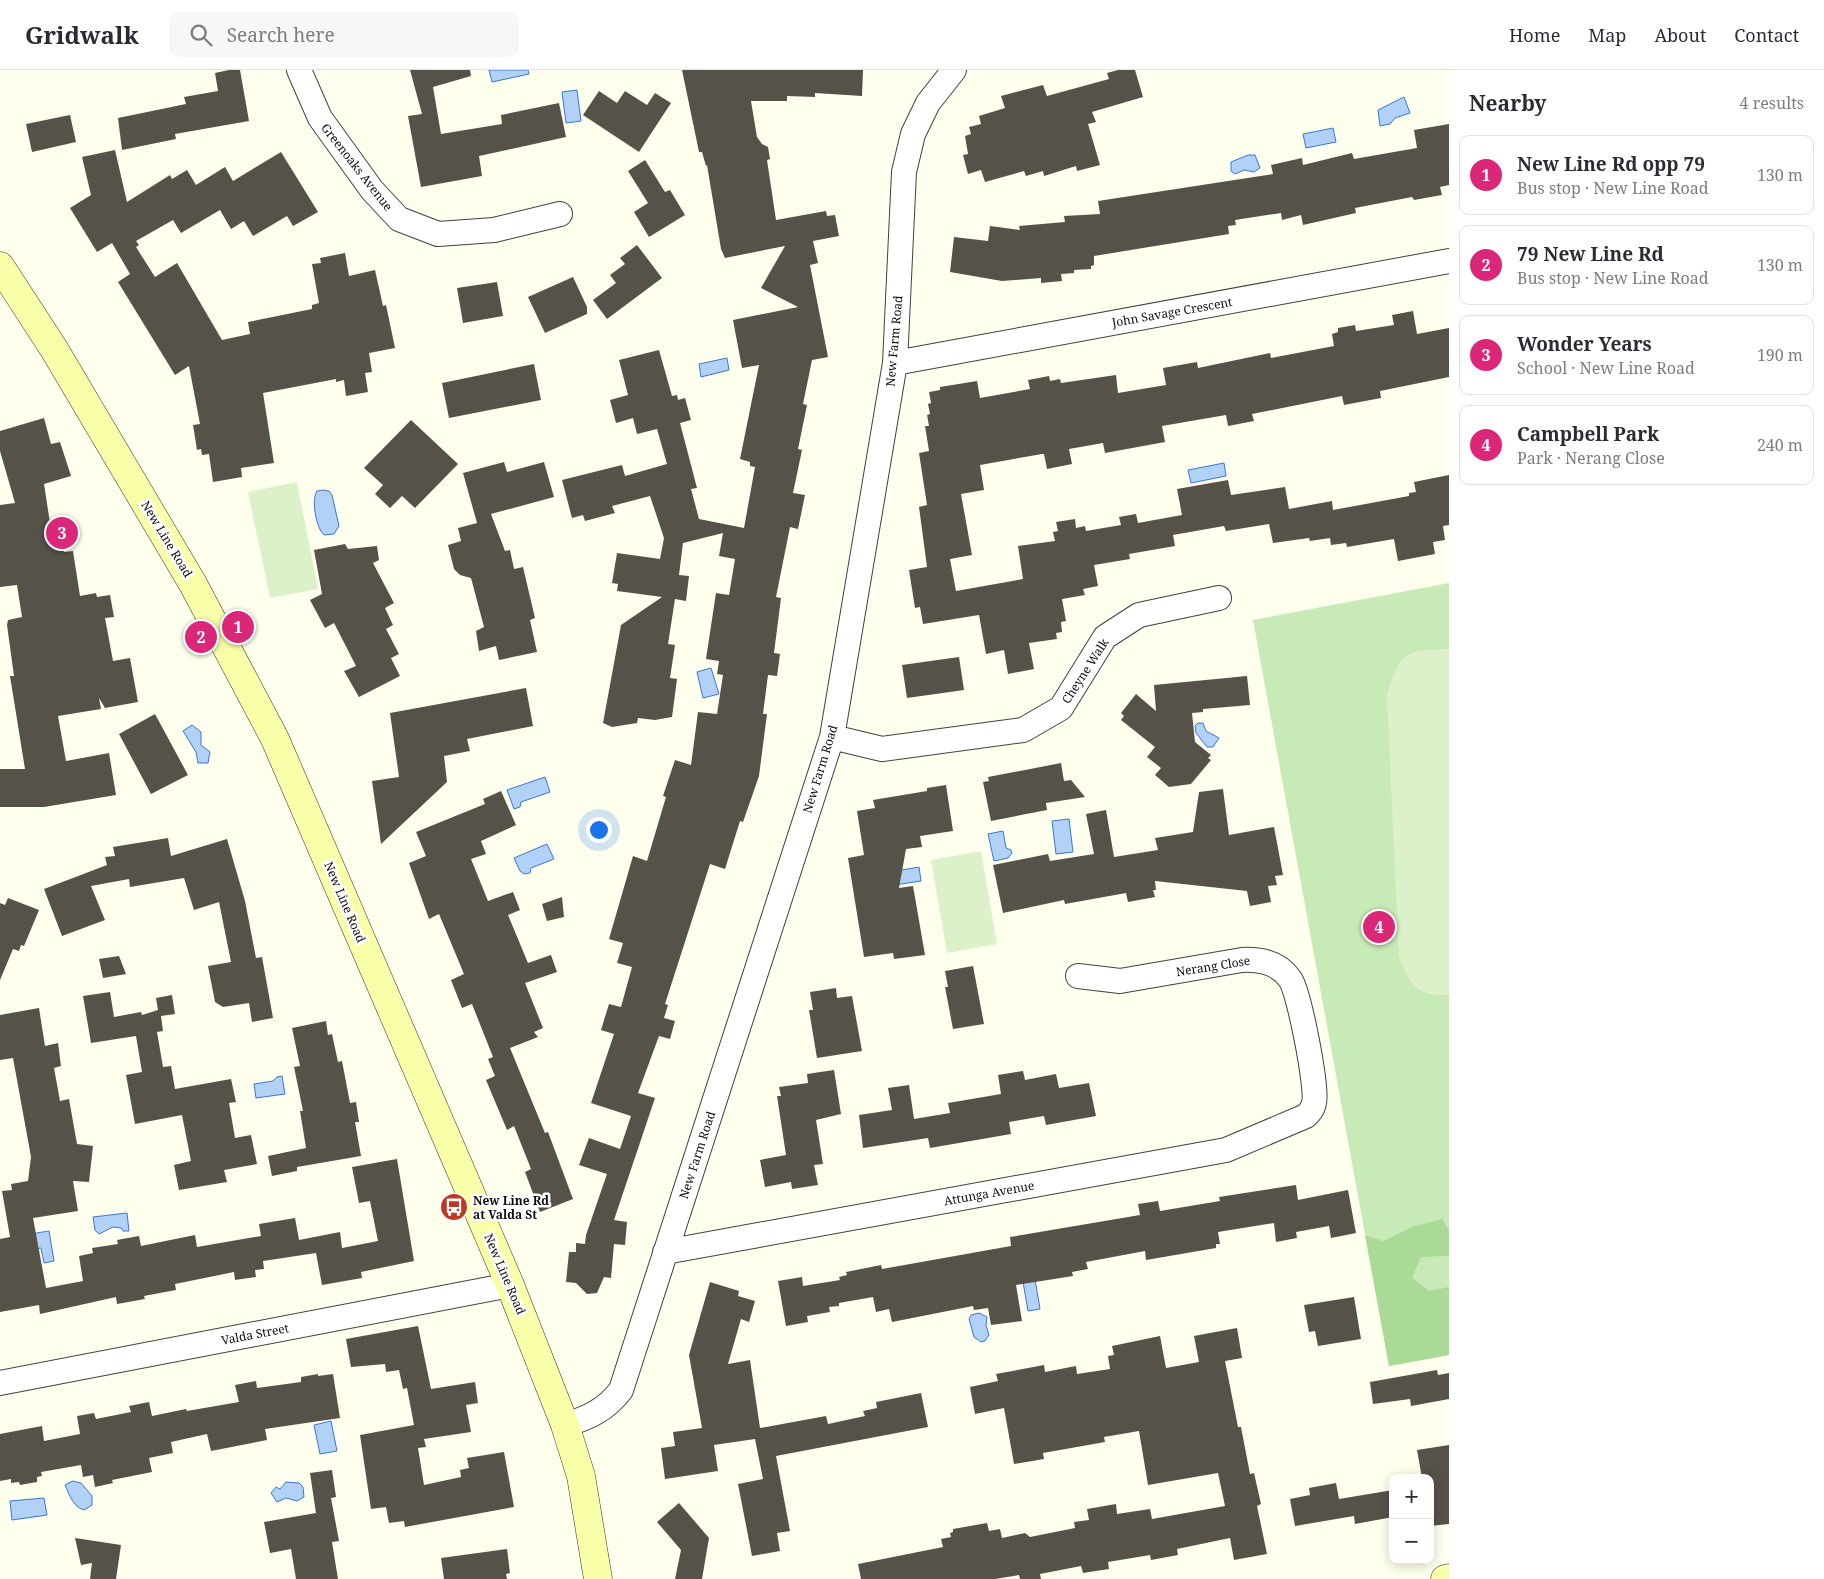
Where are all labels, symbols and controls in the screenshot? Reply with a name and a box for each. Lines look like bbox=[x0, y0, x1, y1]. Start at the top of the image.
search box bbox=[169, 12, 519, 57]
text: Gridwalk bbox=[25, 18, 139, 51]
icon: search bbox=[187, 21, 215, 49]
text: Search here bbox=[227, 22, 335, 48]
text: Home bbox=[1509, 23, 1560, 47]
text: Map bbox=[1588, 23, 1626, 47]
text: About bbox=[1654, 23, 1706, 47]
text: Contact bbox=[1734, 23, 1799, 47]
text: Nearby bbox=[1469, 89, 1547, 117]
text: 4 results bbox=[1740, 92, 1804, 114]
street label: Greenoaks Avenue bbox=[317, 120, 397, 214]
text: New Line Rd opp 79 bbox=[1517, 151, 1705, 177]
text: 1 bbox=[1481, 164, 1491, 186]
text: 130 m bbox=[1757, 164, 1803, 186]
text: Bus stop · New Line Road bbox=[1517, 177, 1709, 199]
text: 79 New Line Rd bbox=[1517, 241, 1664, 267]
text: 2 bbox=[1481, 254, 1491, 276]
text: 130 m bbox=[1757, 254, 1803, 276]
text: Bus stop · New Line Road bbox=[1517, 267, 1709, 289]
street label: John Savage Crescent bbox=[1110, 293, 1233, 331]
street label: New Farm Road bbox=[882, 294, 907, 387]
text: Wonder Years bbox=[1517, 331, 1652, 357]
text: 3 bbox=[1481, 344, 1491, 366]
text: 190 m bbox=[1757, 344, 1803, 366]
text: School · New Line Road bbox=[1517, 357, 1695, 379]
text: Campbell Park bbox=[1517, 421, 1659, 447]
text: 4 bbox=[1481, 434, 1491, 456]
text: 240 m bbox=[1757, 434, 1803, 456]
text: Park · Nerang Close bbox=[1517, 447, 1665, 469]
street label: New Line Road bbox=[137, 498, 197, 581]
pin: 3 bbox=[46, 514, 78, 552]
pin: 1 bbox=[222, 608, 254, 646]
pin: 2 bbox=[185, 618, 217, 656]
street label: Cheyne Walk bbox=[1058, 634, 1113, 707]
street label: New Farm Road bbox=[799, 722, 842, 815]
your location bbox=[586, 817, 612, 843]
street label: New Line Road bbox=[320, 859, 370, 946]
pin: 4 bbox=[1363, 908, 1395, 946]
street label: Nerang Close bbox=[1175, 952, 1251, 980]
street label: New Farm Road bbox=[675, 1108, 719, 1201]
street label: Attunga Avenue bbox=[942, 1177, 1036, 1209]
bus stop icon: New Line Rd at Valda St bbox=[439, 1192, 469, 1222]
place label: New Line Rd at Valda St bbox=[473, 1192, 549, 1223]
street label: New Line Road bbox=[480, 1231, 530, 1318]
street label: Valda Street bbox=[220, 1319, 290, 1349]
map controls bbox=[1389, 1474, 1434, 1564]
button: + bbox=[1389, 1474, 1434, 1519]
button: − bbox=[1389, 1519, 1434, 1564]

